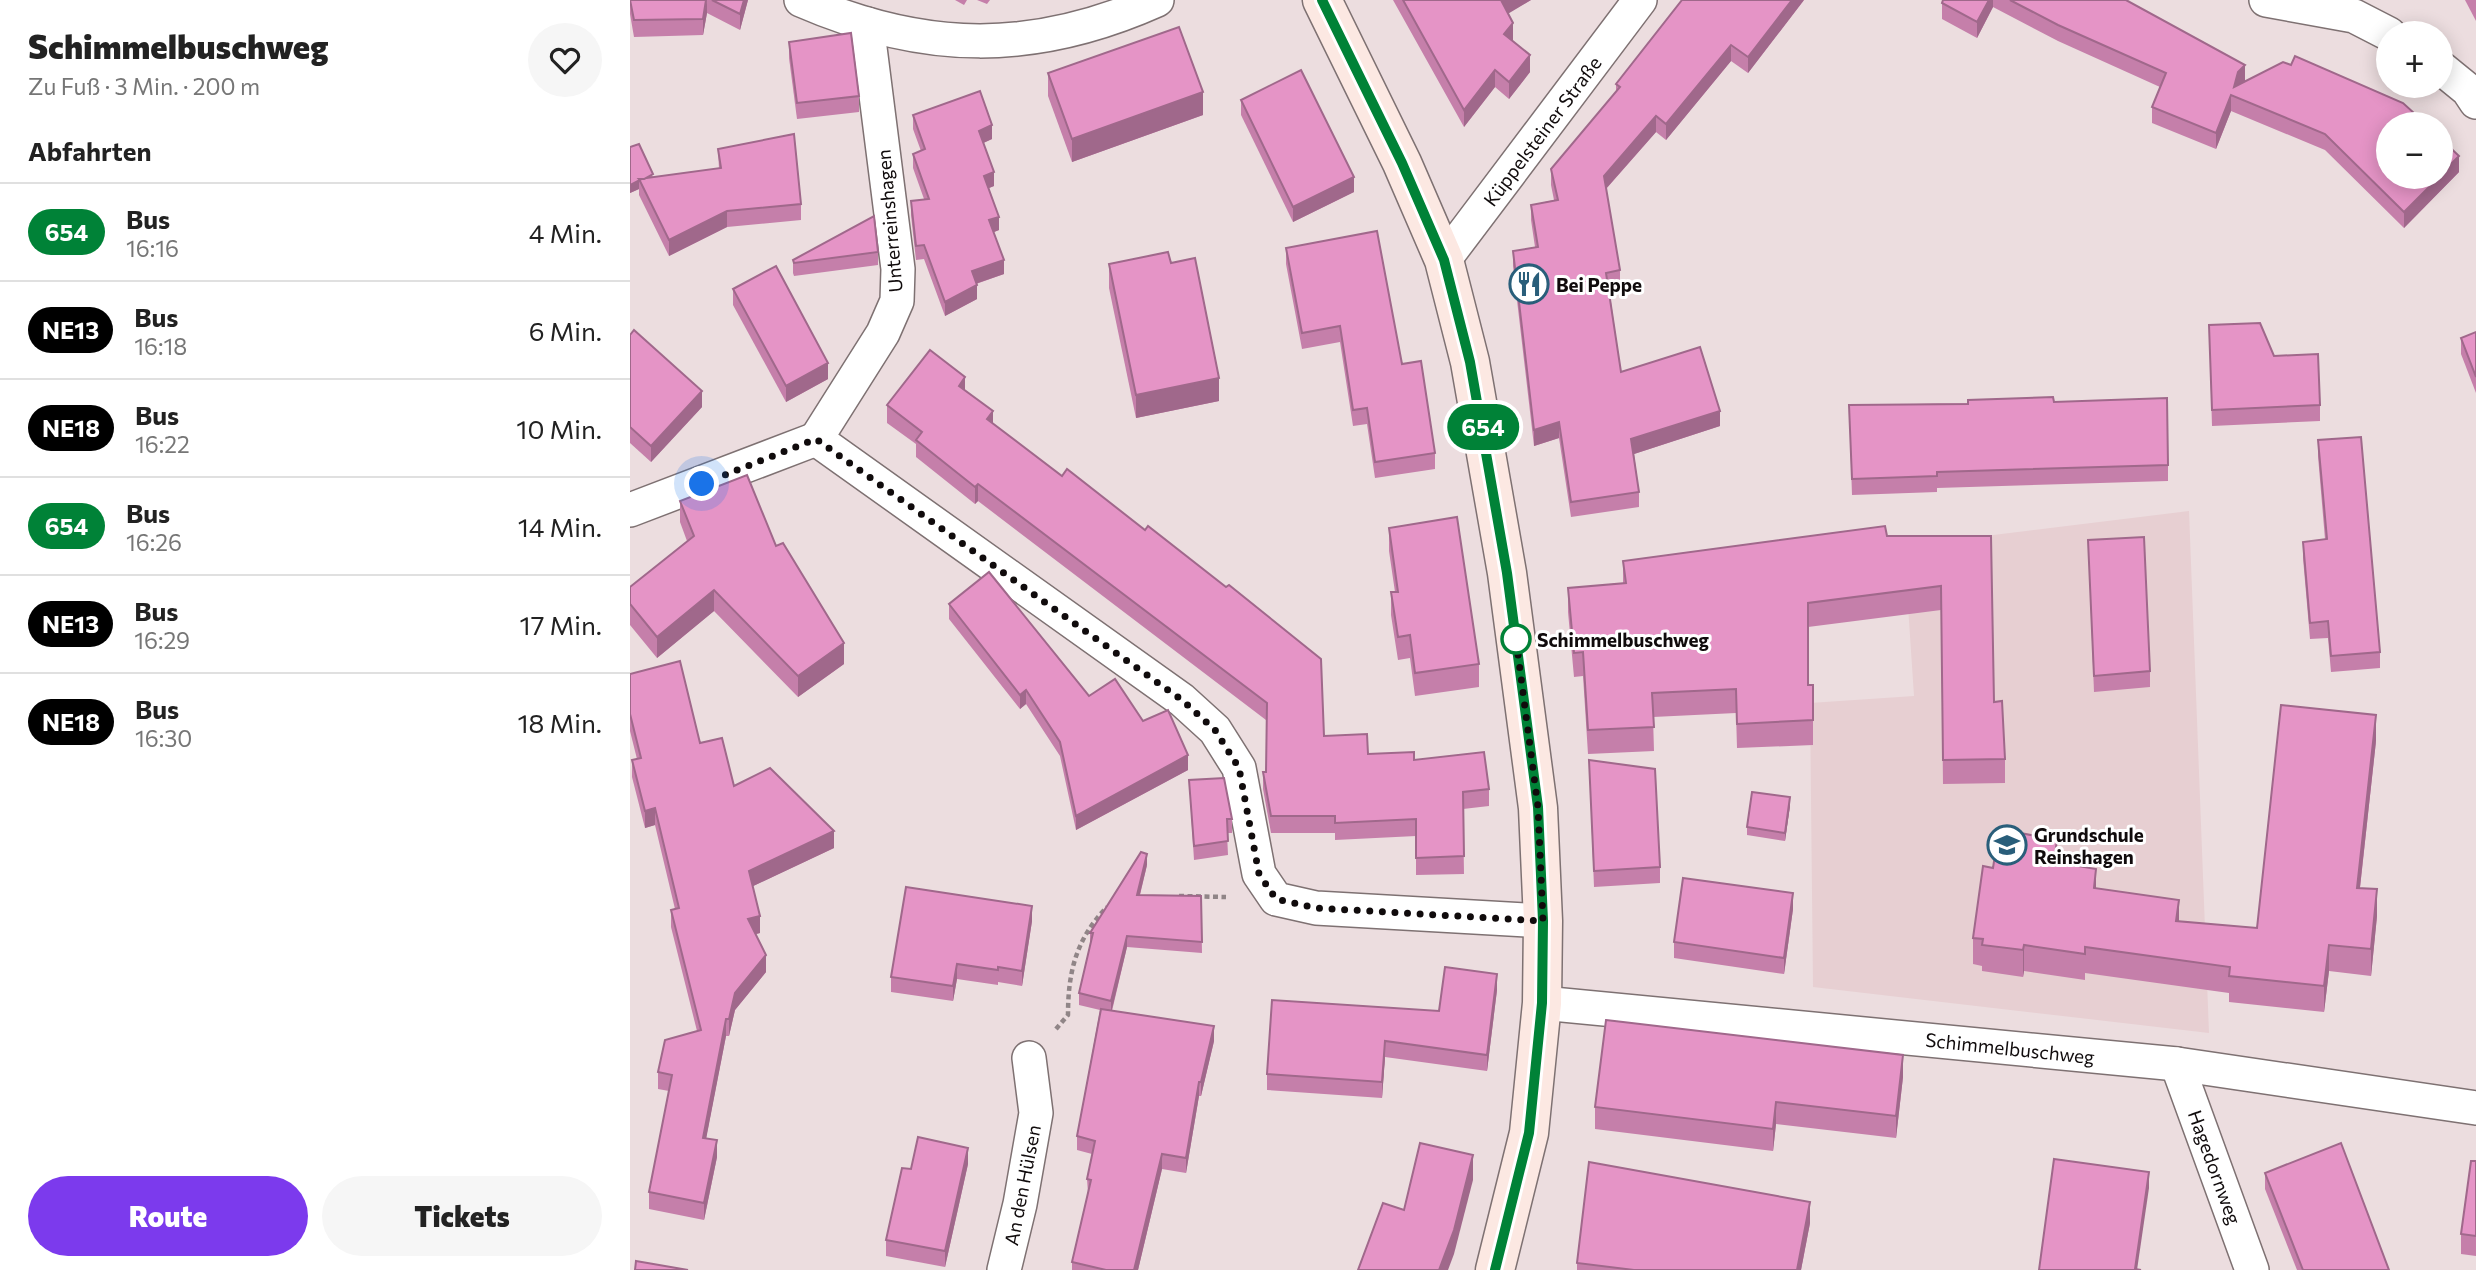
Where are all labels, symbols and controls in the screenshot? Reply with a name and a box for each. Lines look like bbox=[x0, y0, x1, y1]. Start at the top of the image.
map controls bbox=[2376, 21, 2453, 189]
button: + bbox=[2376, 21, 2453, 98]
button: heart bbox=[528, 23, 602, 97]
text: Schimmelbuschweg bbox=[28, 25, 329, 66]
street label: Küppelsteiner Straße bbox=[1478, 52, 1606, 210]
text: Zu Fuß · 3 Min. · 200 m bbox=[28, 72, 260, 100]
button: − bbox=[2376, 112, 2453, 189]
text: Abfahrten bbox=[28, 135, 151, 166]
street label: Unterreinshagen bbox=[871, 148, 907, 294]
text: Bus bbox=[126, 203, 170, 234]
text: 654 bbox=[45, 217, 88, 246]
text: 4 Min. bbox=[529, 217, 602, 248]
text: 16:16 bbox=[126, 234, 179, 262]
restaurant icon: Bei Peppe bbox=[1508, 263, 1550, 305]
place label: Bei Peppe bbox=[1556, 273, 1642, 296]
text: Bus bbox=[134, 301, 178, 332]
text: NE13 bbox=[42, 315, 99, 344]
text: 6 Min. bbox=[529, 315, 602, 346]
text: 16:18 bbox=[134, 332, 187, 360]
text: Bus bbox=[135, 399, 179, 430]
line badge: 654 bbox=[1443, 404, 1523, 450]
text: 654 bbox=[1461, 412, 1505, 441]
text: NE18 bbox=[42, 413, 100, 442]
text: 10 Min. bbox=[516, 413, 602, 444]
text: 16:22 bbox=[135, 430, 190, 458]
your location bbox=[684, 466, 719, 501]
text: Bus bbox=[126, 497, 170, 528]
text: 654 bbox=[45, 511, 88, 540]
text: 14 Min. bbox=[518, 511, 602, 542]
text: 16:26 bbox=[126, 528, 182, 556]
text: Bus bbox=[134, 595, 178, 626]
text: NE13 bbox=[42, 609, 99, 638]
text: 17 Min. bbox=[520, 609, 602, 640]
marker: Schimmelbuschweg bbox=[1501, 624, 1531, 654]
text: 16:29 bbox=[134, 626, 190, 654]
place label: Schimmelbuschweg bbox=[1537, 628, 1710, 651]
text: Bus bbox=[135, 693, 179, 724]
text: NE18 bbox=[42, 707, 100, 736]
text: 18 Min. bbox=[518, 707, 602, 738]
text: 16:30 bbox=[135, 724, 192, 752]
place label: Grundschule Reinshagen bbox=[2034, 823, 2144, 868]
school or university icon: Grundschule Reinshagen bbox=[1986, 824, 2028, 866]
street label: Schimmelbuschweg bbox=[1924, 1028, 2096, 1068]
street label: Hagedornweg bbox=[2184, 1107, 2246, 1227]
street label: An den Hülsen bbox=[999, 1123, 1045, 1247]
button: Route bbox=[28, 1176, 308, 1256]
button: Tickets bbox=[322, 1176, 602, 1256]

